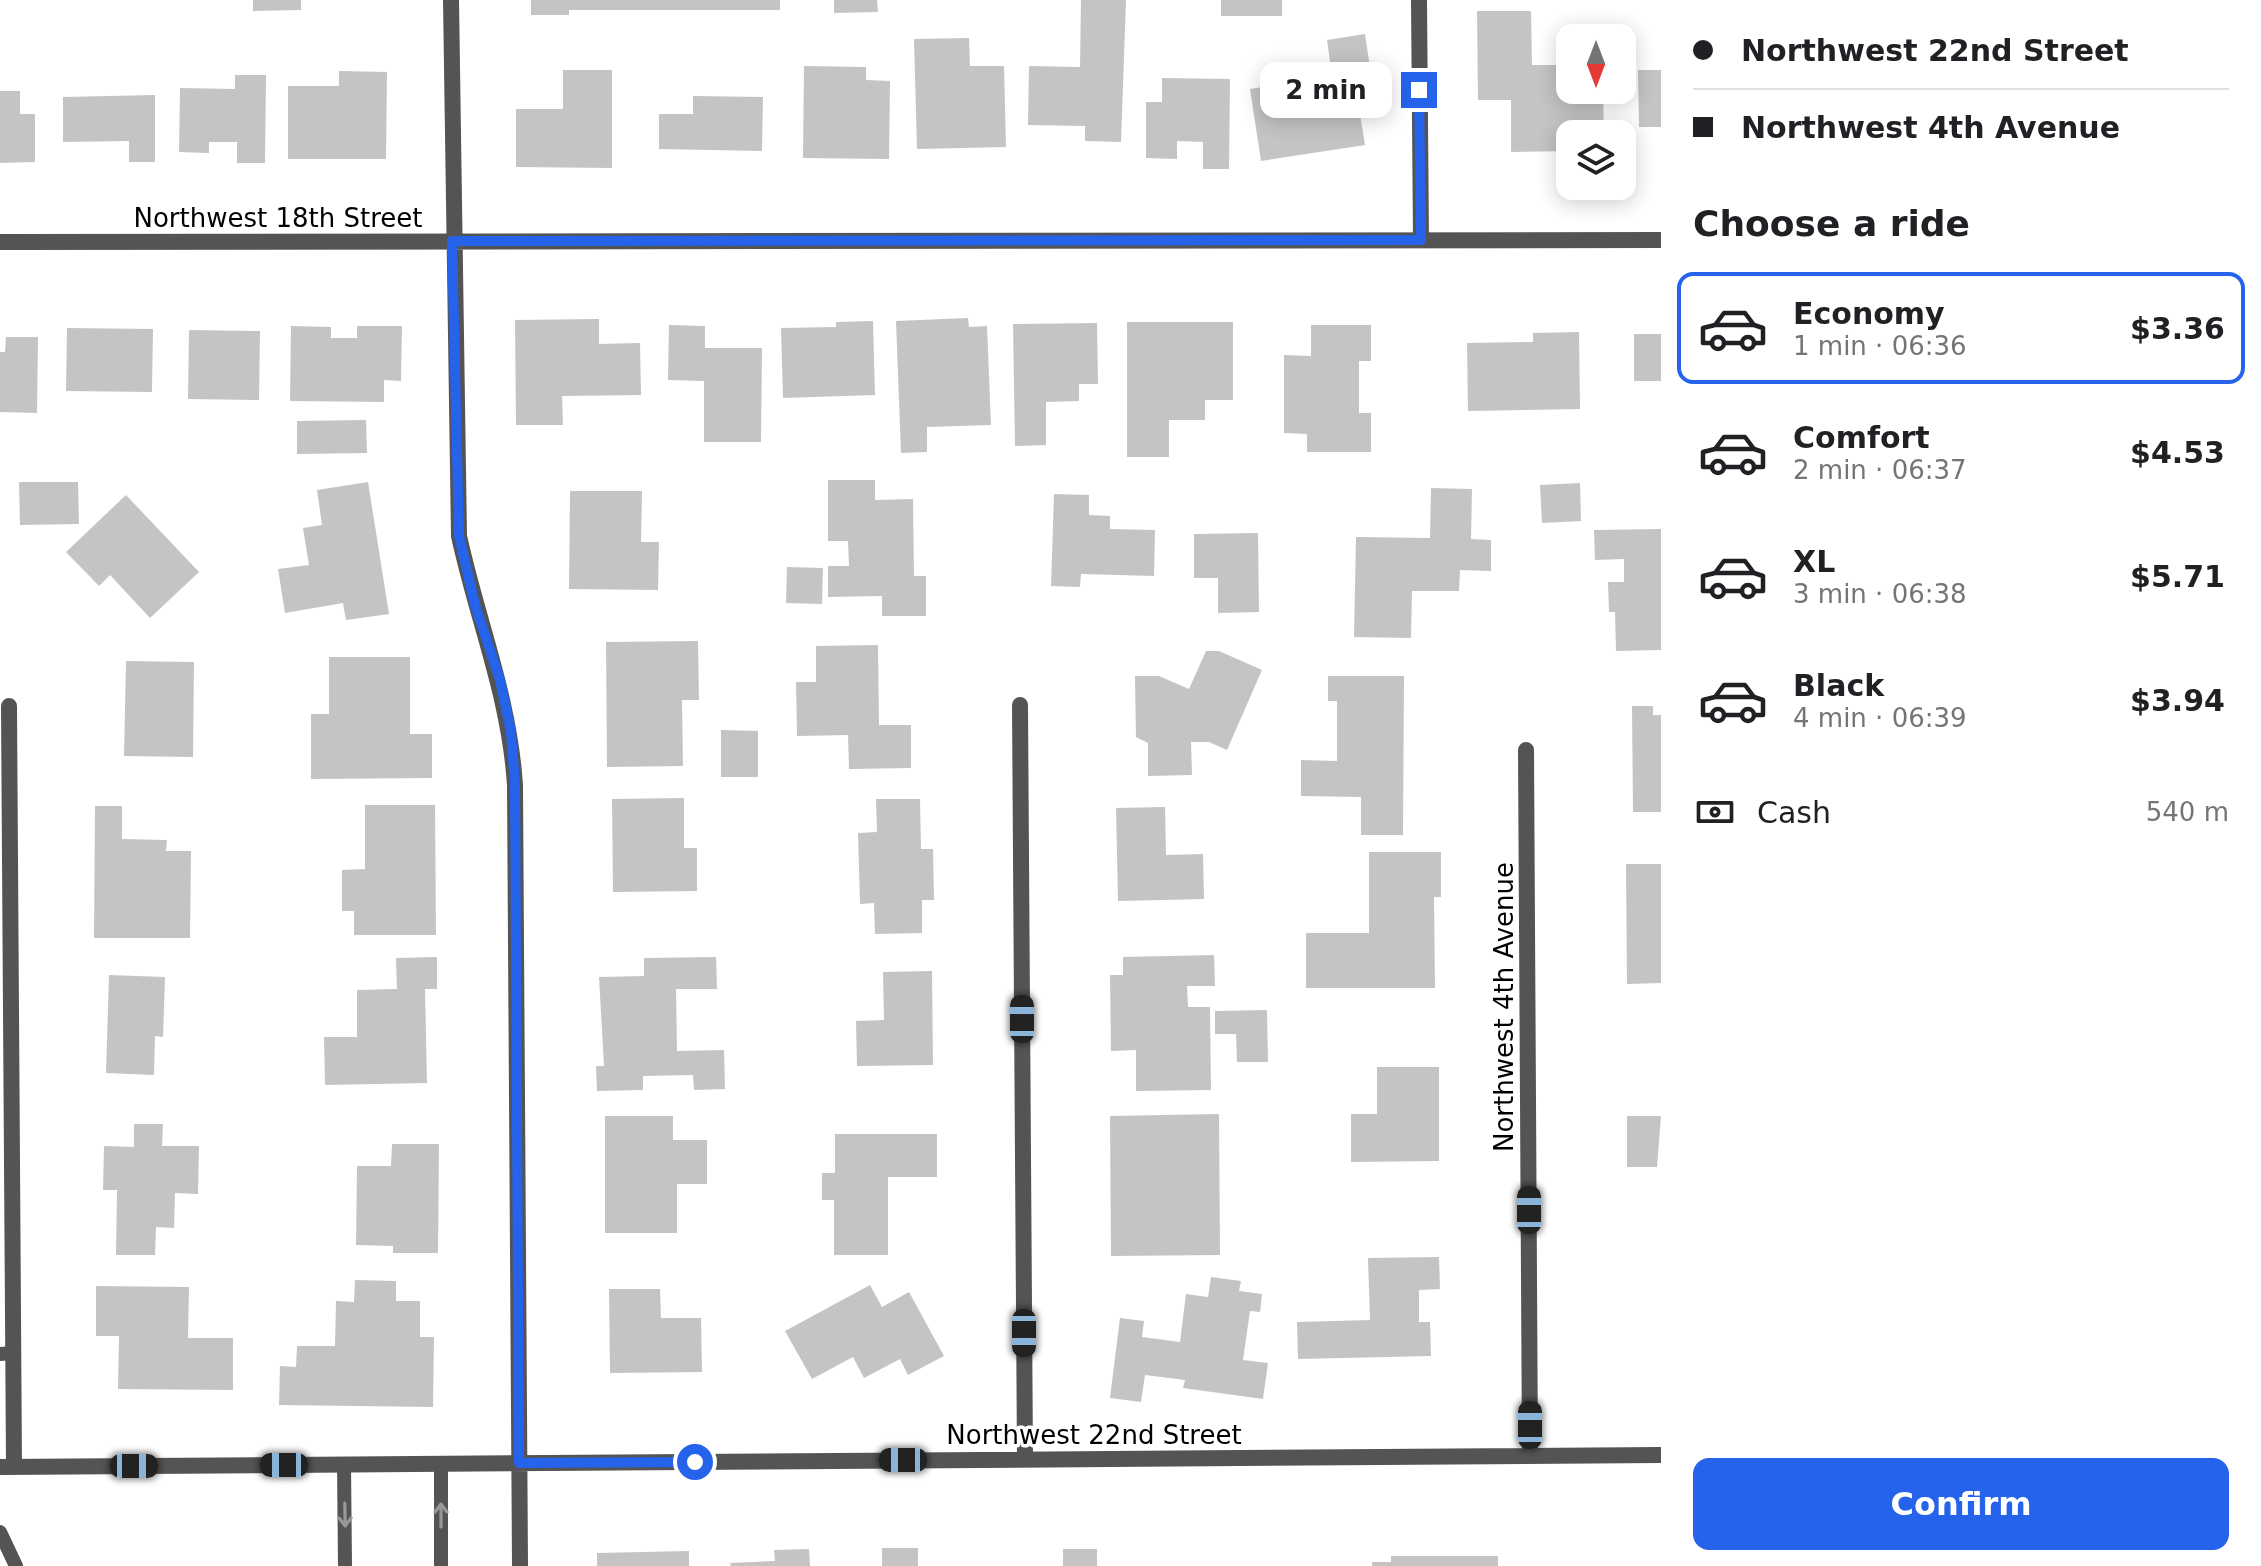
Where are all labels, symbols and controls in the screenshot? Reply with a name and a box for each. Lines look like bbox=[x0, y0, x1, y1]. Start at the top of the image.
north arrow bbox=[1556, 24, 1636, 104]
map controls bbox=[1556, 24, 1636, 200]
text: Northwest 22nd Street bbox=[1741, 33, 2129, 68]
callout: 2 min bbox=[1259, 62, 1391, 118]
route end bbox=[1401, 72, 1437, 108]
text: 2 min bbox=[1285, 75, 1367, 105]
text: Northwest 4th Avenue bbox=[1741, 110, 2120, 145]
button: layers bbox=[1556, 120, 1636, 200]
street label: Northwest 18th Street bbox=[133, 203, 423, 233]
text: Choose a ride bbox=[1693, 203, 1970, 244]
icon: car bbox=[1697, 292, 1769, 364]
text: Economy bbox=[1793, 296, 1945, 331]
text: $3.36 bbox=[2130, 311, 2225, 346]
text: 1 min · 06:36 bbox=[1793, 331, 1967, 361]
icon: car bbox=[1697, 416, 1769, 488]
text: Comfort bbox=[1793, 420, 1930, 455]
text: $4.53 bbox=[2130, 435, 2225, 470]
text: 2 min · 06:37 bbox=[1793, 455, 1967, 485]
icon: car bbox=[1697, 540, 1769, 612]
text: XL bbox=[1793, 544, 1835, 579]
text: $5.71 bbox=[2130, 559, 2225, 594]
text: 3 min · 06:38 bbox=[1793, 579, 1967, 609]
icon: car bbox=[1697, 664, 1769, 736]
text: Black bbox=[1793, 668, 1884, 703]
text: $3.94 bbox=[2130, 683, 2225, 718]
text: 4 min · 06:39 bbox=[1793, 703, 1967, 733]
icon: cash bbox=[1693, 790, 1737, 834]
text: Cash bbox=[1757, 795, 1831, 830]
text: 540 m bbox=[2146, 797, 2229, 827]
street label: Northwest 4th Avenue bbox=[1489, 862, 1519, 1152]
car bbox=[1010, 995, 1034, 1043]
car bbox=[1517, 1186, 1541, 1234]
car bbox=[1012, 1309, 1036, 1357]
car bbox=[1518, 1401, 1542, 1449]
street label: Northwest 22nd Street bbox=[946, 1420, 1242, 1450]
route start bbox=[677, 1444, 713, 1480]
car bbox=[879, 1448, 927, 1472]
car bbox=[260, 1453, 308, 1477]
car bbox=[110, 1454, 158, 1478]
button: Confirm bbox=[1693, 1458, 2229, 1550]
one-way arrow bbox=[337, 1501, 352, 1528]
one-way arrow bbox=[433, 1502, 449, 1529]

